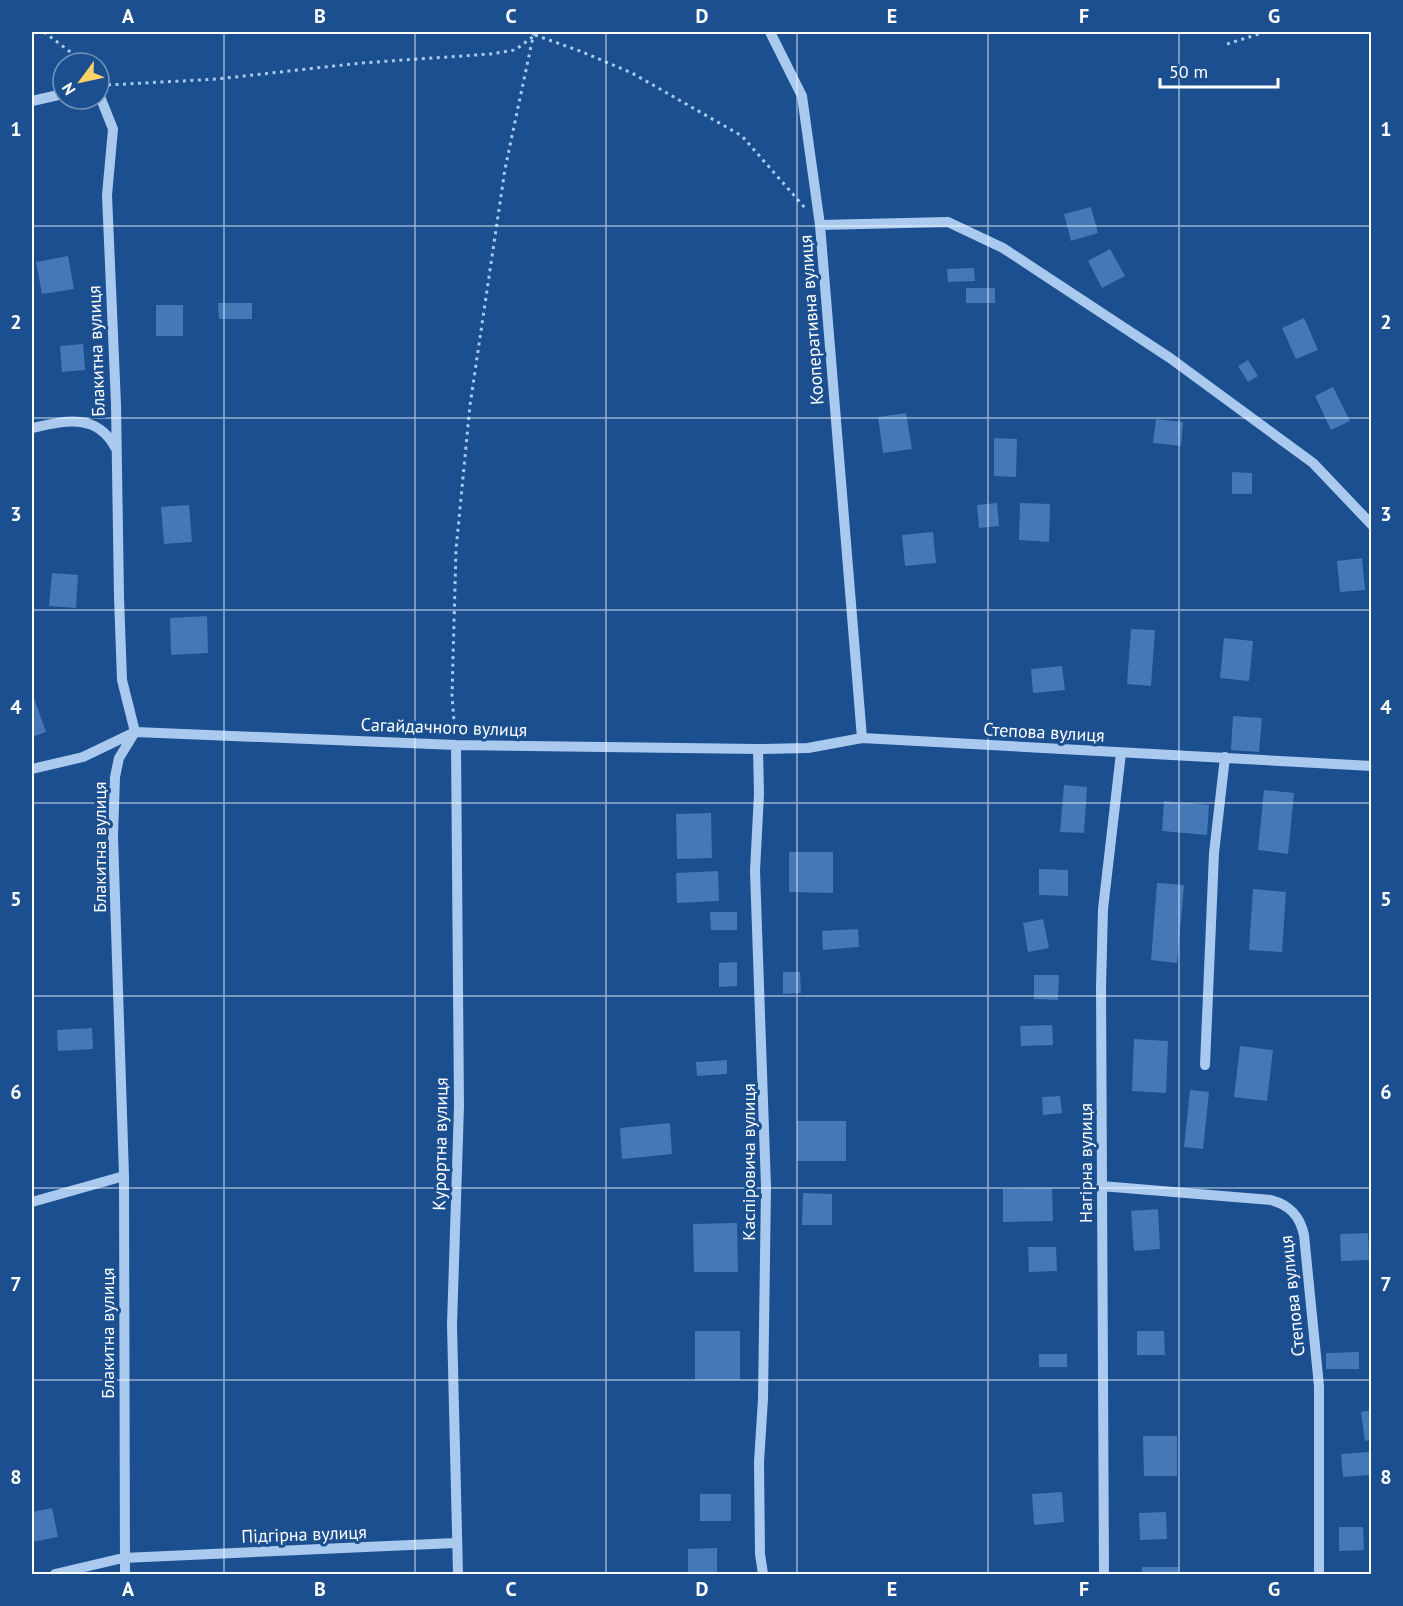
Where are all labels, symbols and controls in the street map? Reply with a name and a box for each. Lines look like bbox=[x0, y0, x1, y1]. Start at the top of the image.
text: A bbox=[122, 3, 135, 29]
text: B bbox=[314, 3, 326, 29]
text: C bbox=[505, 3, 517, 29]
text: D bbox=[696, 3, 709, 29]
text: E bbox=[887, 3, 897, 29]
text: F bbox=[1079, 3, 1089, 29]
text: G bbox=[1268, 3, 1280, 29]
north arrow bbox=[51, 51, 111, 111]
scale bar bbox=[1160, 51, 1278, 89]
text: 50 m bbox=[1169, 60, 1208, 83]
text: N bbox=[57, 79, 80, 99]
text: 1 bbox=[10, 116, 22, 142]
text: 1 bbox=[1380, 116, 1392, 142]
street label: Кооперативна вулиця bbox=[794, 234, 828, 406]
street label: Блакитна вулиця bbox=[82, 285, 110, 417]
text: 2 bbox=[10, 309, 22, 335]
text: 2 bbox=[1380, 309, 1392, 335]
text: 3 bbox=[10, 501, 22, 527]
text: 3 bbox=[1380, 501, 1392, 527]
text: 4 bbox=[10, 694, 22, 720]
text: 4 bbox=[1380, 694, 1392, 720]
street label: Сагайдачного вулиця bbox=[360, 713, 528, 741]
street label: Степова вулиця bbox=[983, 717, 1105, 747]
street label: Блакитна вулиця bbox=[88, 781, 111, 913]
text: 5 bbox=[10, 886, 22, 912]
text: 5 bbox=[1380, 886, 1392, 912]
street label: Курортна вулиця bbox=[427, 1077, 453, 1211]
text: 6 bbox=[10, 1079, 22, 1105]
text: 6 bbox=[1380, 1079, 1392, 1105]
street label: Каспіровича вулиця bbox=[737, 1083, 760, 1241]
street label: Нагірна вулиця bbox=[1074, 1103, 1097, 1223]
street label: Степова вулиця bbox=[1274, 1234, 1310, 1358]
street label: Блакитна вулиця bbox=[96, 1267, 119, 1399]
text: 7 bbox=[10, 1271, 22, 1297]
text: 7 bbox=[1380, 1271, 1392, 1297]
text: 8 bbox=[10, 1464, 22, 1490]
text: 8 bbox=[1380, 1464, 1392, 1490]
street label: Підгірна вулиця bbox=[241, 1520, 367, 1548]
text: A bbox=[122, 1576, 135, 1602]
text: B bbox=[314, 1576, 326, 1602]
text: C bbox=[505, 1576, 517, 1602]
text: D bbox=[696, 1576, 709, 1602]
text: E bbox=[887, 1576, 897, 1602]
text: F bbox=[1079, 1576, 1089, 1602]
text: G bbox=[1268, 1576, 1280, 1602]

